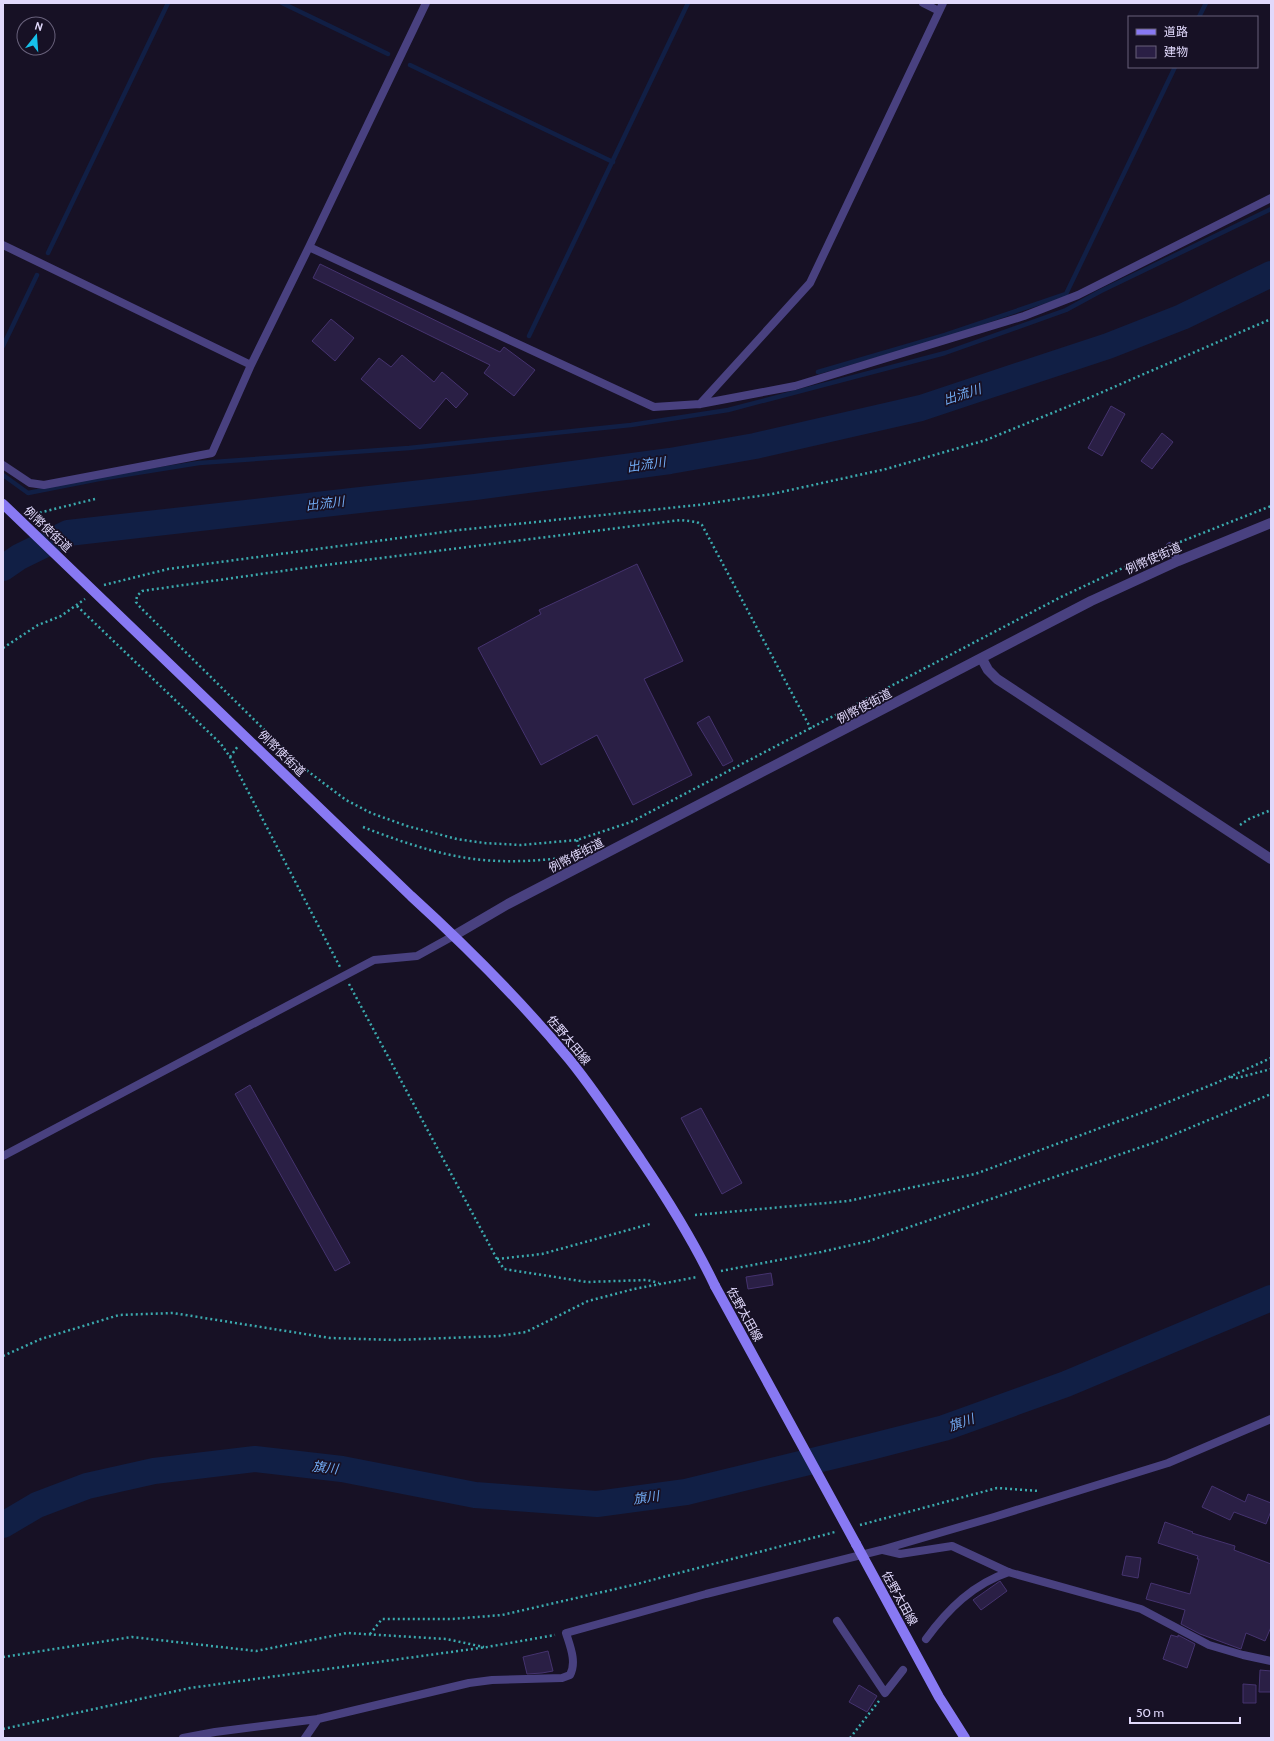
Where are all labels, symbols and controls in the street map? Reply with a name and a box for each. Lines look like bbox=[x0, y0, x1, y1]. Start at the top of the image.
north arrow bbox=[16, 16, 56, 56]
legend bbox=[1128, 16, 1258, 68]
text: N bbox=[33, 19, 45, 34]
text: 道路 bbox=[1164, 24, 1188, 39]
text: 建物 bbox=[1164, 44, 1188, 59]
water label: 出流川 bbox=[941, 380, 985, 408]
water label: 出流川 bbox=[626, 453, 668, 475]
water label: 出流川 bbox=[305, 492, 347, 513]
street label: 例幣使街道 bbox=[21, 503, 75, 555]
street label: 例幣使街道 bbox=[1123, 539, 1183, 577]
street label: 例幣使街道 bbox=[834, 685, 894, 727]
street label: 例幣使街道 bbox=[255, 727, 309, 779]
street label: 例幣使街道 bbox=[546, 835, 606, 875]
street label: 佐野太田線 bbox=[544, 1012, 594, 1068]
street label: 佐野太田線 bbox=[724, 1284, 766, 1344]
water label: 旗川 bbox=[946, 1410, 978, 1434]
water label: 旗川 bbox=[311, 1457, 341, 1477]
water label: 旗川 bbox=[632, 1487, 662, 1507]
street label: 佐野太田線 bbox=[879, 1568, 921, 1628]
scale bar bbox=[1130, 1699, 1240, 1725]
text: 50 m bbox=[1136, 1705, 1164, 1720]

